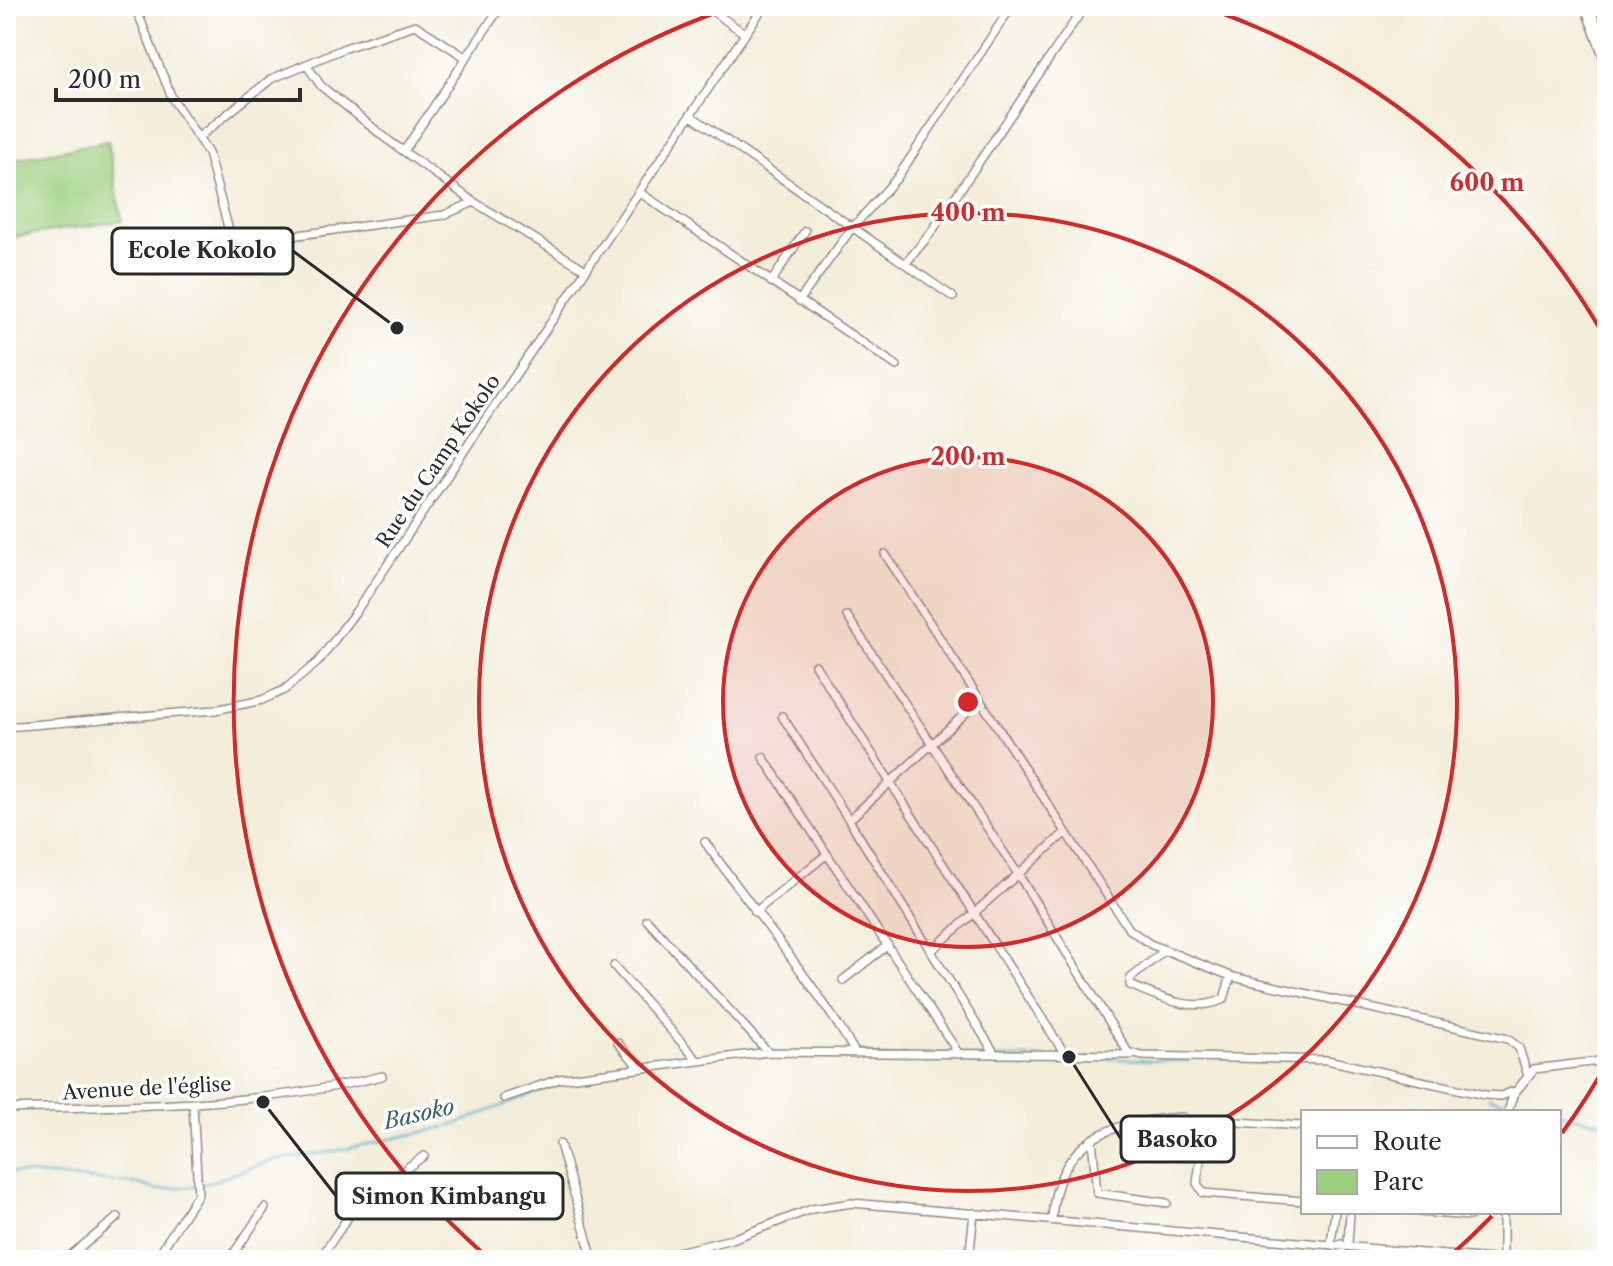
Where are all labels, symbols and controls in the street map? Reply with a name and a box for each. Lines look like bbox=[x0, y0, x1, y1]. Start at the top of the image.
scale bar bbox=[56, 52, 300, 102]
text: 200 m bbox=[68, 65, 141, 94]
text: 600 m bbox=[1450, 168, 1524, 197]
text: 400 m bbox=[931, 198, 1005, 227]
callout: Ecole Kokolo bbox=[112, 228, 293, 274]
text: Ecole Kokolo bbox=[127, 237, 277, 264]
street label: Rue du Camp Kokolo bbox=[371, 370, 505, 552]
text: 200 m bbox=[931, 442, 1005, 471]
centre of rings bbox=[954, 688, 982, 716]
street label: Avenue de l'église bbox=[61, 1072, 232, 1104]
water label: Basoko bbox=[379, 1093, 457, 1136]
legend bbox=[1301, 1110, 1561, 1214]
callout: Basoko bbox=[1121, 1116, 1234, 1162]
text: Basoko bbox=[1136, 1126, 1218, 1153]
text: Route bbox=[1373, 1127, 1442, 1156]
text: Parc bbox=[1373, 1167, 1424, 1196]
callout: Simon Kimbangu bbox=[336, 1173, 563, 1219]
text: Simon Kimbangu bbox=[351, 1183, 547, 1210]

